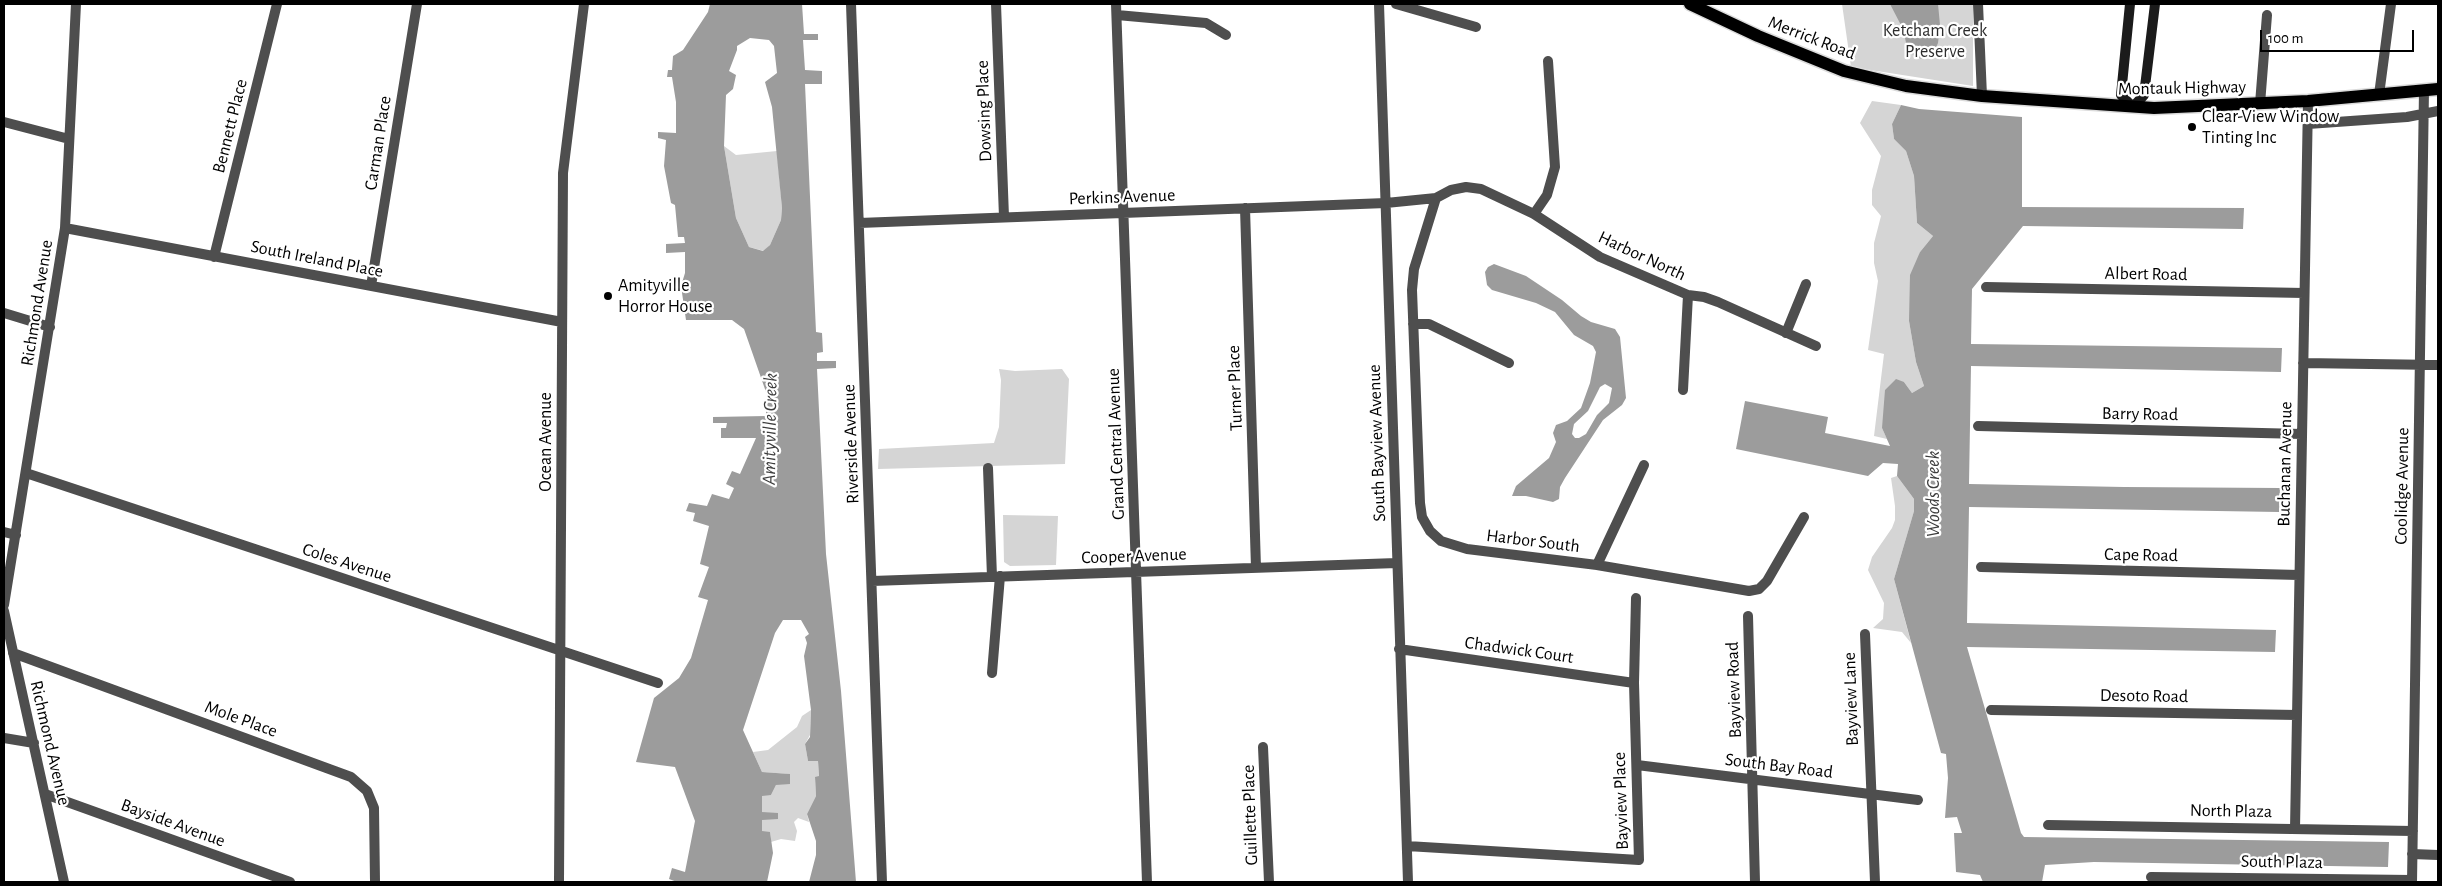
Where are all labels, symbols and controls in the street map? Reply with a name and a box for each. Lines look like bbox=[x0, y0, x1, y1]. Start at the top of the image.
street label: Merrick Road bbox=[1765, 11, 1859, 65]
park label: Ketcham Creek Preserve bbox=[1883, 20, 1987, 62]
scale bar bbox=[2262, 20, 2416, 52]
text: 100 m bbox=[2268, 31, 2303, 46]
street label: Dowsing Place bbox=[971, 60, 997, 162]
street label: Montauk Highway bbox=[2118, 76, 2246, 100]
street label: Bennett Place bbox=[208, 77, 252, 175]
street label: Carman Place bbox=[360, 94, 396, 192]
place label: Clear-View Window Tinting Inc bbox=[2202, 106, 2339, 148]
marker: Clear-View Window Tinting Inc bbox=[2186, 121, 2198, 133]
street label: Perkins Avenue bbox=[1068, 184, 1176, 210]
street label: Harbor North bbox=[1595, 226, 1689, 286]
street label: South Ireland Place bbox=[249, 236, 385, 282]
street label: Richmond Avenue bbox=[16, 238, 58, 368]
street label: Albert Road bbox=[2104, 262, 2188, 286]
place label: Amityville Horror House bbox=[618, 275, 713, 318]
marker: Amityville Horror House bbox=[602, 290, 614, 302]
street label: Turner Place bbox=[1223, 345, 1247, 431]
street label: South Bayview Avenue bbox=[1363, 364, 1391, 522]
street label: Grand Central Avenue bbox=[1103, 368, 1129, 520]
water label: Amityville Creek bbox=[758, 373, 782, 485]
street label: Riverside Avenue bbox=[838, 384, 864, 504]
street label: Ocean Avenue bbox=[535, 392, 557, 492]
street label: Buchanan Avenue bbox=[2273, 401, 2297, 527]
street label: Barry Road bbox=[2102, 403, 2178, 425]
street label: Coolidge Avenue bbox=[2390, 427, 2414, 545]
water label: Woods Creek bbox=[1922, 451, 1944, 537]
street label: Harbor South bbox=[1485, 525, 1581, 557]
street label: Coles Avenue bbox=[300, 538, 394, 588]
street label: Cooper Avenue bbox=[1081, 543, 1187, 569]
street label: Cape Road bbox=[2104, 544, 2178, 566]
street label: Chadwick Court bbox=[1463, 632, 1575, 668]
street label: Bayview Road bbox=[1722, 641, 1746, 739]
street label: Bayview Lane bbox=[1839, 652, 1863, 746]
street label: Richmond Avenue bbox=[25, 678, 75, 808]
street label: Desoto Road bbox=[2100, 684, 2188, 708]
street label: Mole Place bbox=[202, 696, 280, 742]
street label: South Bay Road bbox=[1724, 749, 1834, 783]
street label: Bayview Place bbox=[1608, 752, 1634, 850]
street label: Guillette Place bbox=[1237, 764, 1263, 866]
street label: Bayside Avenue bbox=[118, 794, 228, 852]
street label: North Plaza bbox=[2190, 799, 2272, 823]
street label: South Plaza bbox=[2241, 850, 2323, 874]

